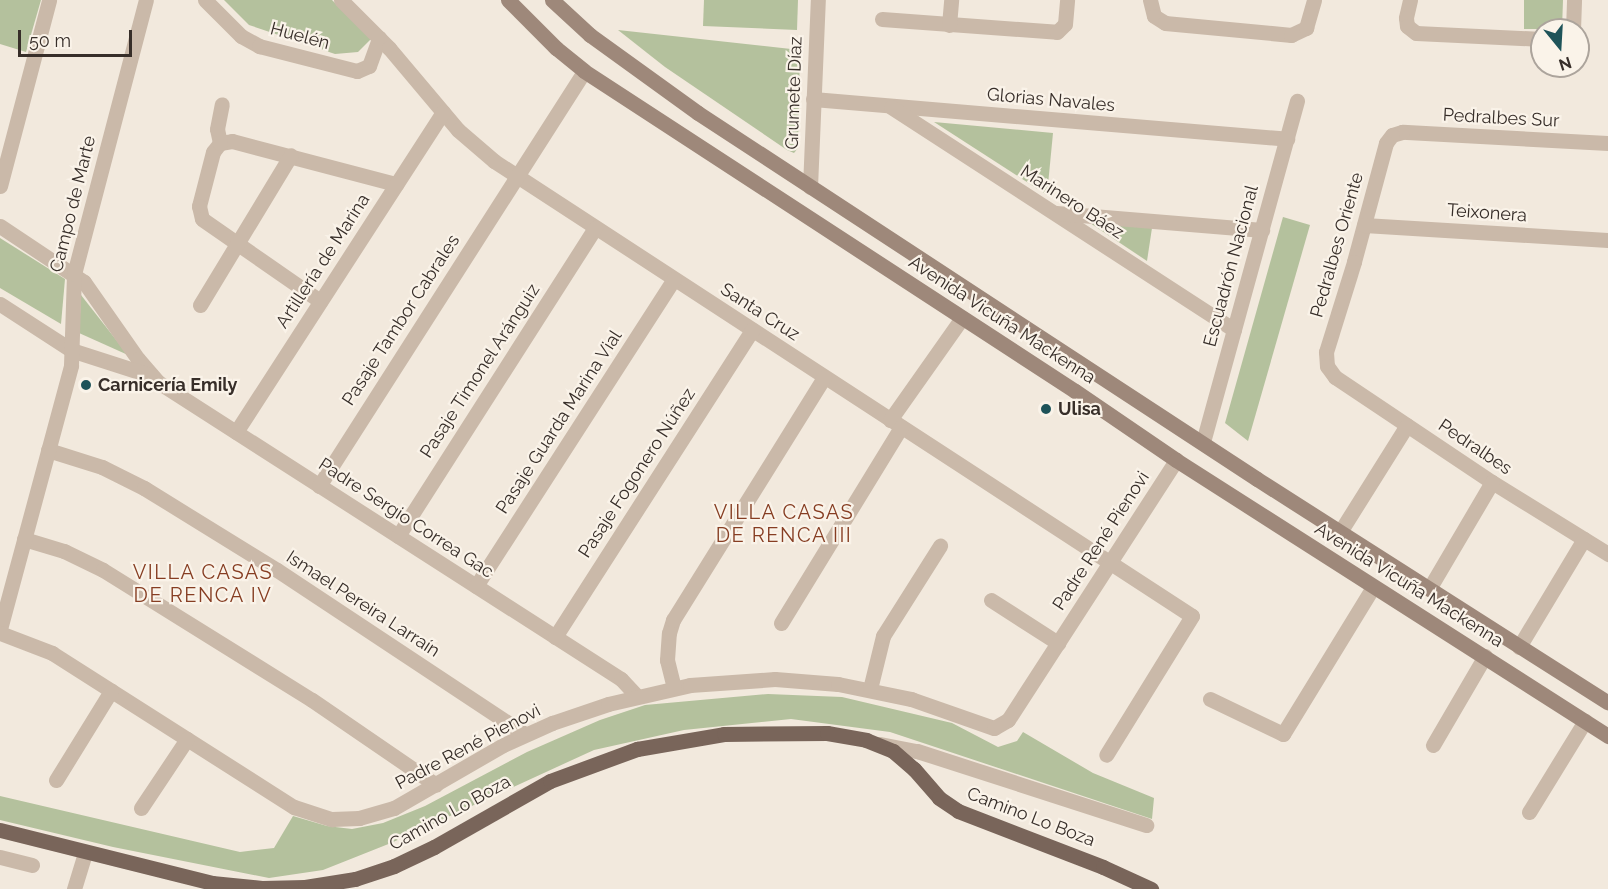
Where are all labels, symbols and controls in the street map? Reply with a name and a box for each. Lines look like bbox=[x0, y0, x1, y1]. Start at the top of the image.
scale bar bbox=[21, 18, 135, 56]
street label: Huelén bbox=[268, 18, 332, 54]
north arrow bbox=[1530, 18, 1590, 78]
text: 50 m bbox=[29, 30, 71, 51]
street label: Grumete Díaz bbox=[781, 36, 807, 150]
text: N bbox=[1556, 53, 1574, 75]
street label: Glorias Navales bbox=[986, 84, 1116, 116]
street label: Pedralbes Sur bbox=[1442, 104, 1560, 132]
street label: Campo de Marte bbox=[46, 134, 100, 274]
street label: Marinero Báez bbox=[1016, 160, 1128, 244]
street label: Pedralbes Oriente bbox=[1306, 170, 1368, 320]
street label: Escuadrón Nacional bbox=[1199, 183, 1263, 349]
street label: Artillería de Marina bbox=[272, 190, 374, 332]
street label: Teixonera bbox=[1446, 199, 1528, 227]
street label: Pasaje Tambor Cabrales bbox=[337, 230, 465, 410]
street label: Avenida Vicuña Mackenna bbox=[904, 251, 1100, 389]
street label: Santa Cruz bbox=[716, 278, 804, 346]
street label: Pasaje Timonel Aránguiz bbox=[415, 279, 545, 463]
street label: Pasaje Guarda Marina Vial bbox=[491, 326, 627, 518]
place label: Carnicería Emily bbox=[98, 374, 237, 396]
marker: Carnicería Emily bbox=[79, 378, 93, 392]
street label: Pasaje Fogonero Núñez bbox=[574, 384, 700, 562]
place label: Ulisa bbox=[1058, 398, 1101, 420]
marker: Ulisa bbox=[1039, 402, 1053, 416]
street label: Pedralbes bbox=[1434, 415, 1516, 479]
street label: Padre Sergio Correa Gac bbox=[315, 453, 497, 583]
street label: Padre René Pienovi bbox=[1048, 468, 1154, 614]
district label: VILLA CASAS DE RENCA III bbox=[713, 501, 855, 548]
street label: Avenida Vicuña Mackenna bbox=[1310, 518, 1508, 652]
street label: Ismael Pereira Larraín bbox=[282, 546, 444, 662]
district label: VILLA CASAS DE RENCA IV bbox=[132, 561, 274, 608]
street label: Padre René Pienovi bbox=[392, 700, 544, 794]
street label: Camino Lo Boza bbox=[386, 771, 514, 855]
street label: Camino Lo Boza bbox=[964, 783, 1098, 851]

